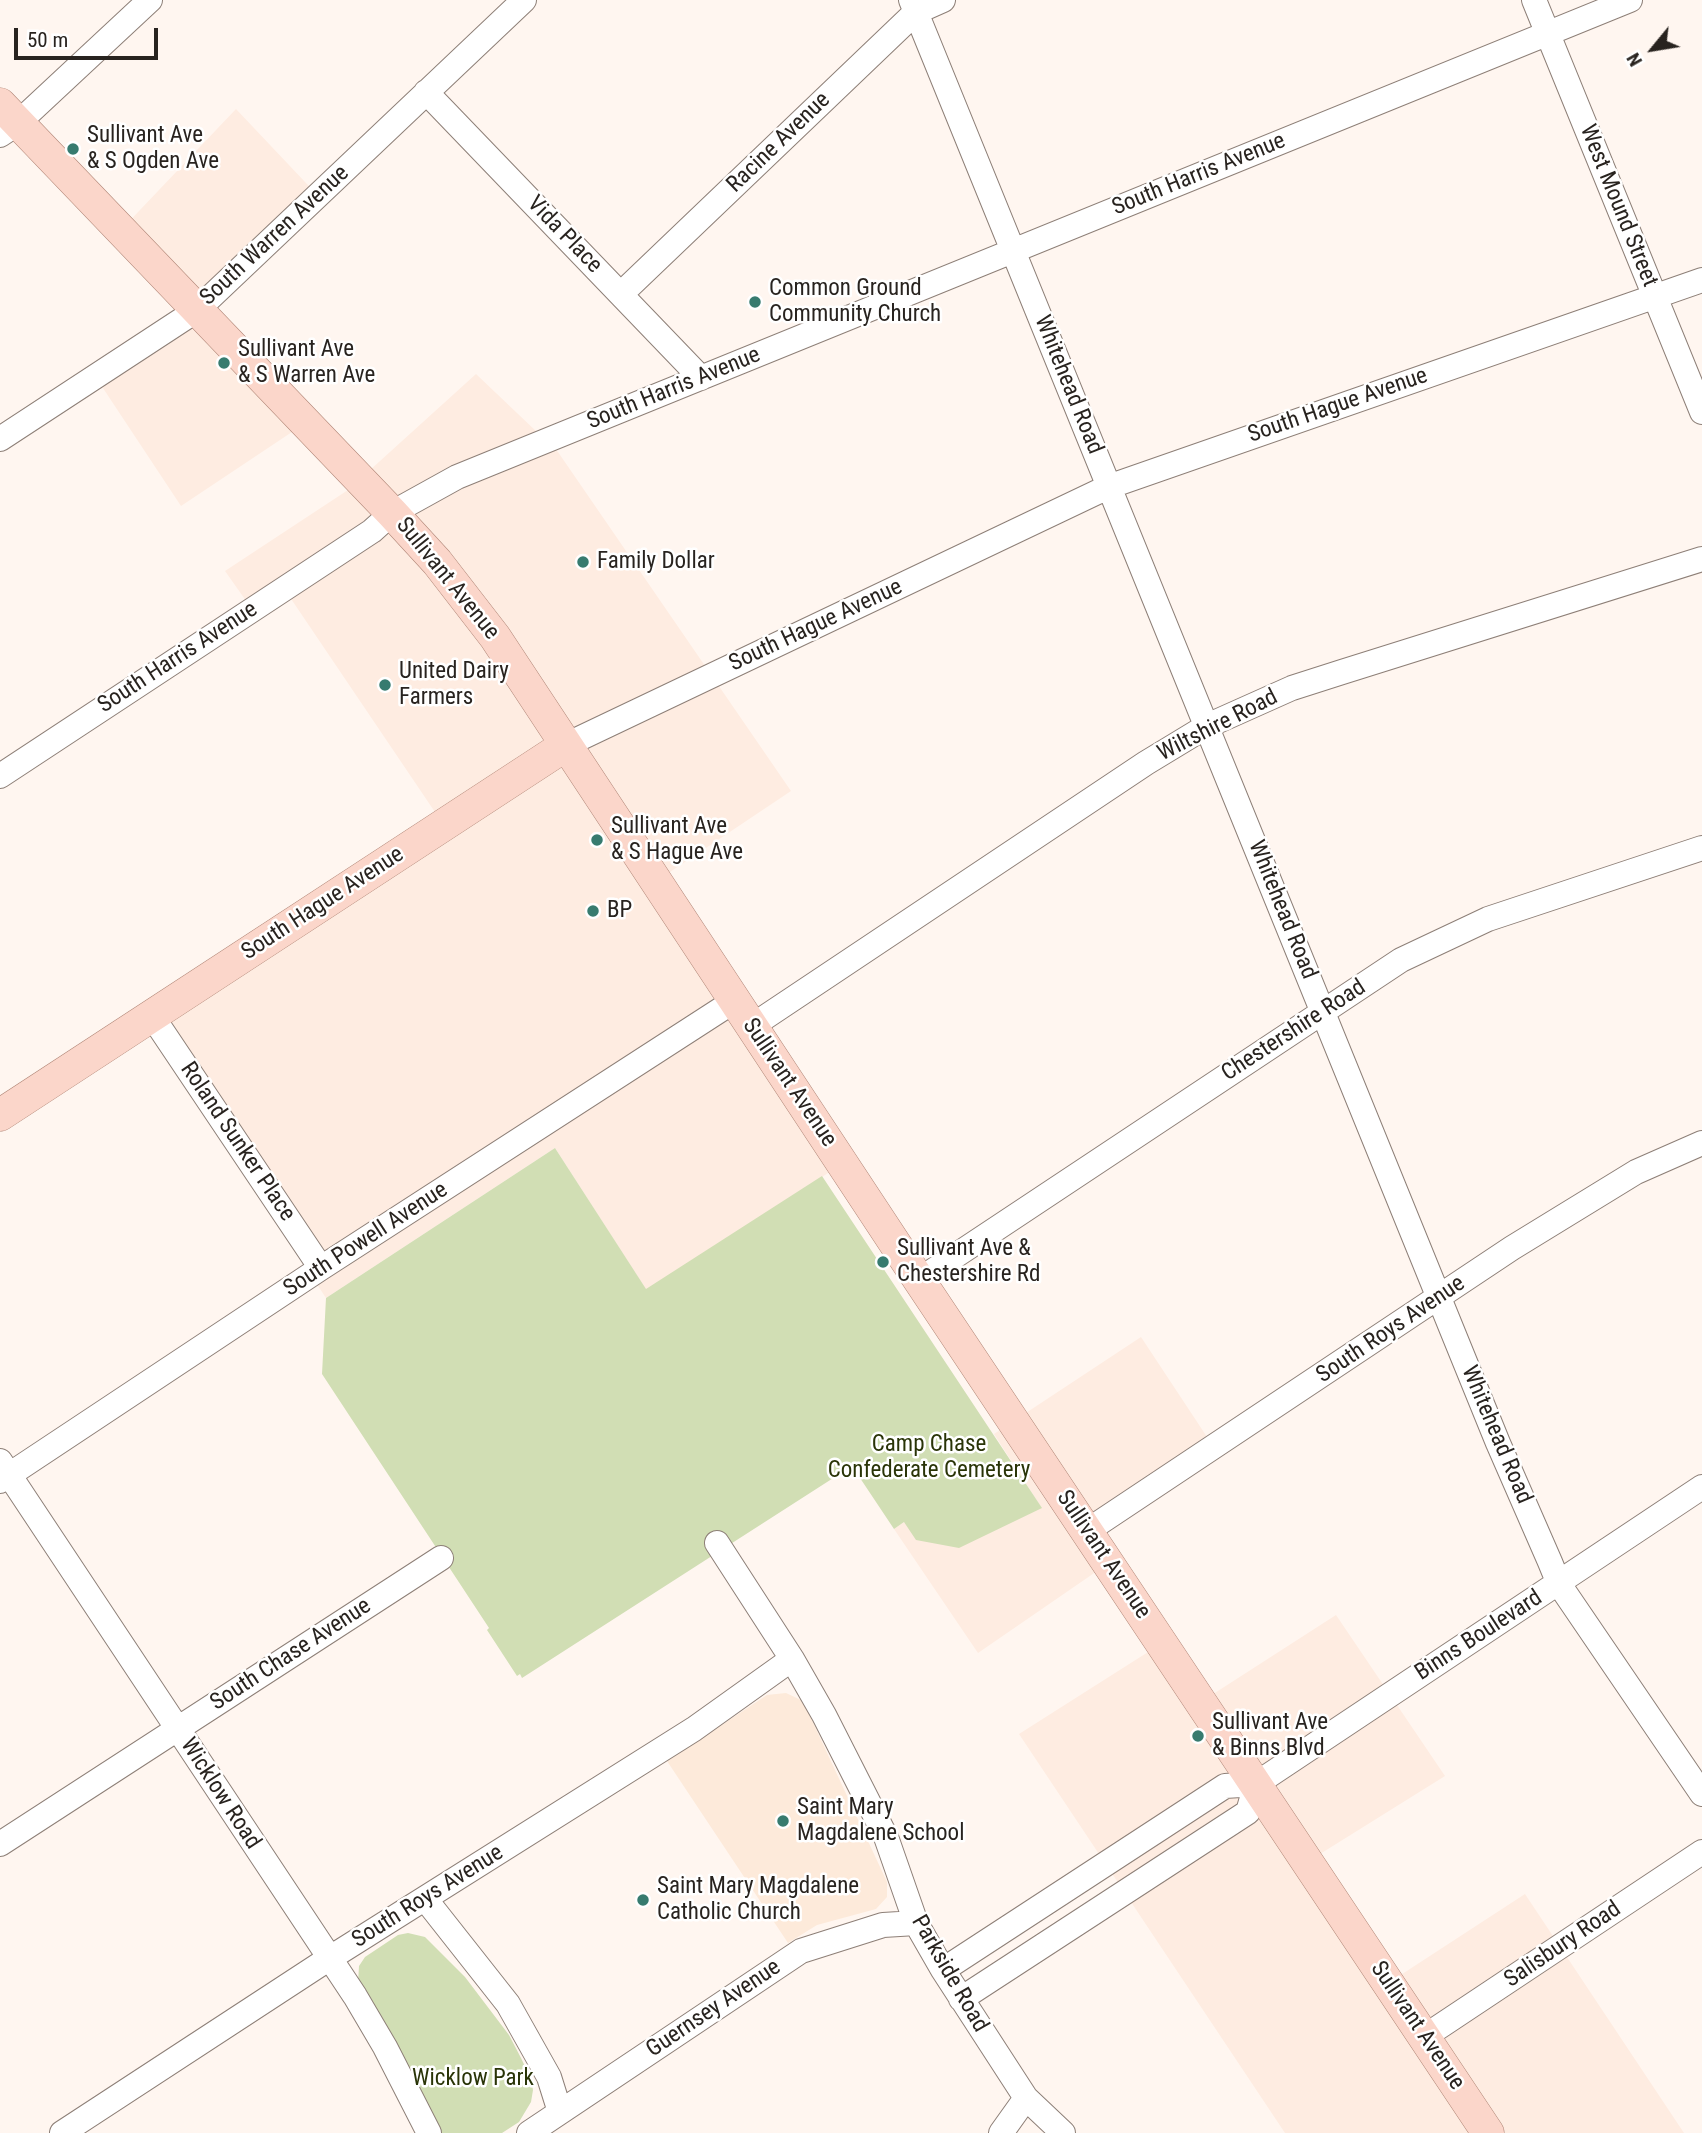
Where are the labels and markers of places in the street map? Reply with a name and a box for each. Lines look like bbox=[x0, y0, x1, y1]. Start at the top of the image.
place label: Sullivant Ave & S Ogden Ave bbox=[87, 122, 219, 176]
marker: Sullivant Ave & S Ogden Ave bbox=[65, 141, 81, 157]
place label: Common Ground Community Church bbox=[769, 275, 941, 329]
marker: Common Ground Community Church bbox=[747, 294, 763, 310]
place label: Sullivant Ave & S Warren Ave bbox=[238, 336, 375, 390]
marker: Sullivant Ave & S Warren Ave bbox=[216, 355, 232, 371]
place label: Family Dollar bbox=[597, 548, 715, 576]
marker: Family Dollar bbox=[575, 554, 591, 570]
place label: United Dairy Farmers bbox=[399, 658, 509, 712]
marker: United Dairy Farmers bbox=[377, 677, 393, 693]
place label: Sullivant Ave & S Hague Ave bbox=[611, 813, 743, 867]
marker: Sullivant Ave & S Hague Ave bbox=[589, 832, 605, 848]
place label: BP bbox=[607, 897, 632, 925]
marker: BP bbox=[585, 903, 601, 919]
place label: Sullivant Ave & Chestershire Rd bbox=[897, 1235, 1040, 1289]
marker: Sullivant Ave & Chestershire Rd bbox=[875, 1254, 891, 1270]
place label: Sullivant Ave & Binns Blvd bbox=[1212, 1709, 1328, 1763]
marker: Sullivant Ave & Binns Blvd bbox=[1190, 1728, 1206, 1744]
place label: Saint Mary Magdalene School bbox=[797, 1794, 964, 1848]
marker: Saint Mary Magdalene School bbox=[775, 1813, 791, 1829]
place label: Saint Mary Magdalene Catholic Church bbox=[657, 1873, 859, 1927]
marker: Saint Mary Magdalene Catholic Church bbox=[635, 1892, 651, 1908]

